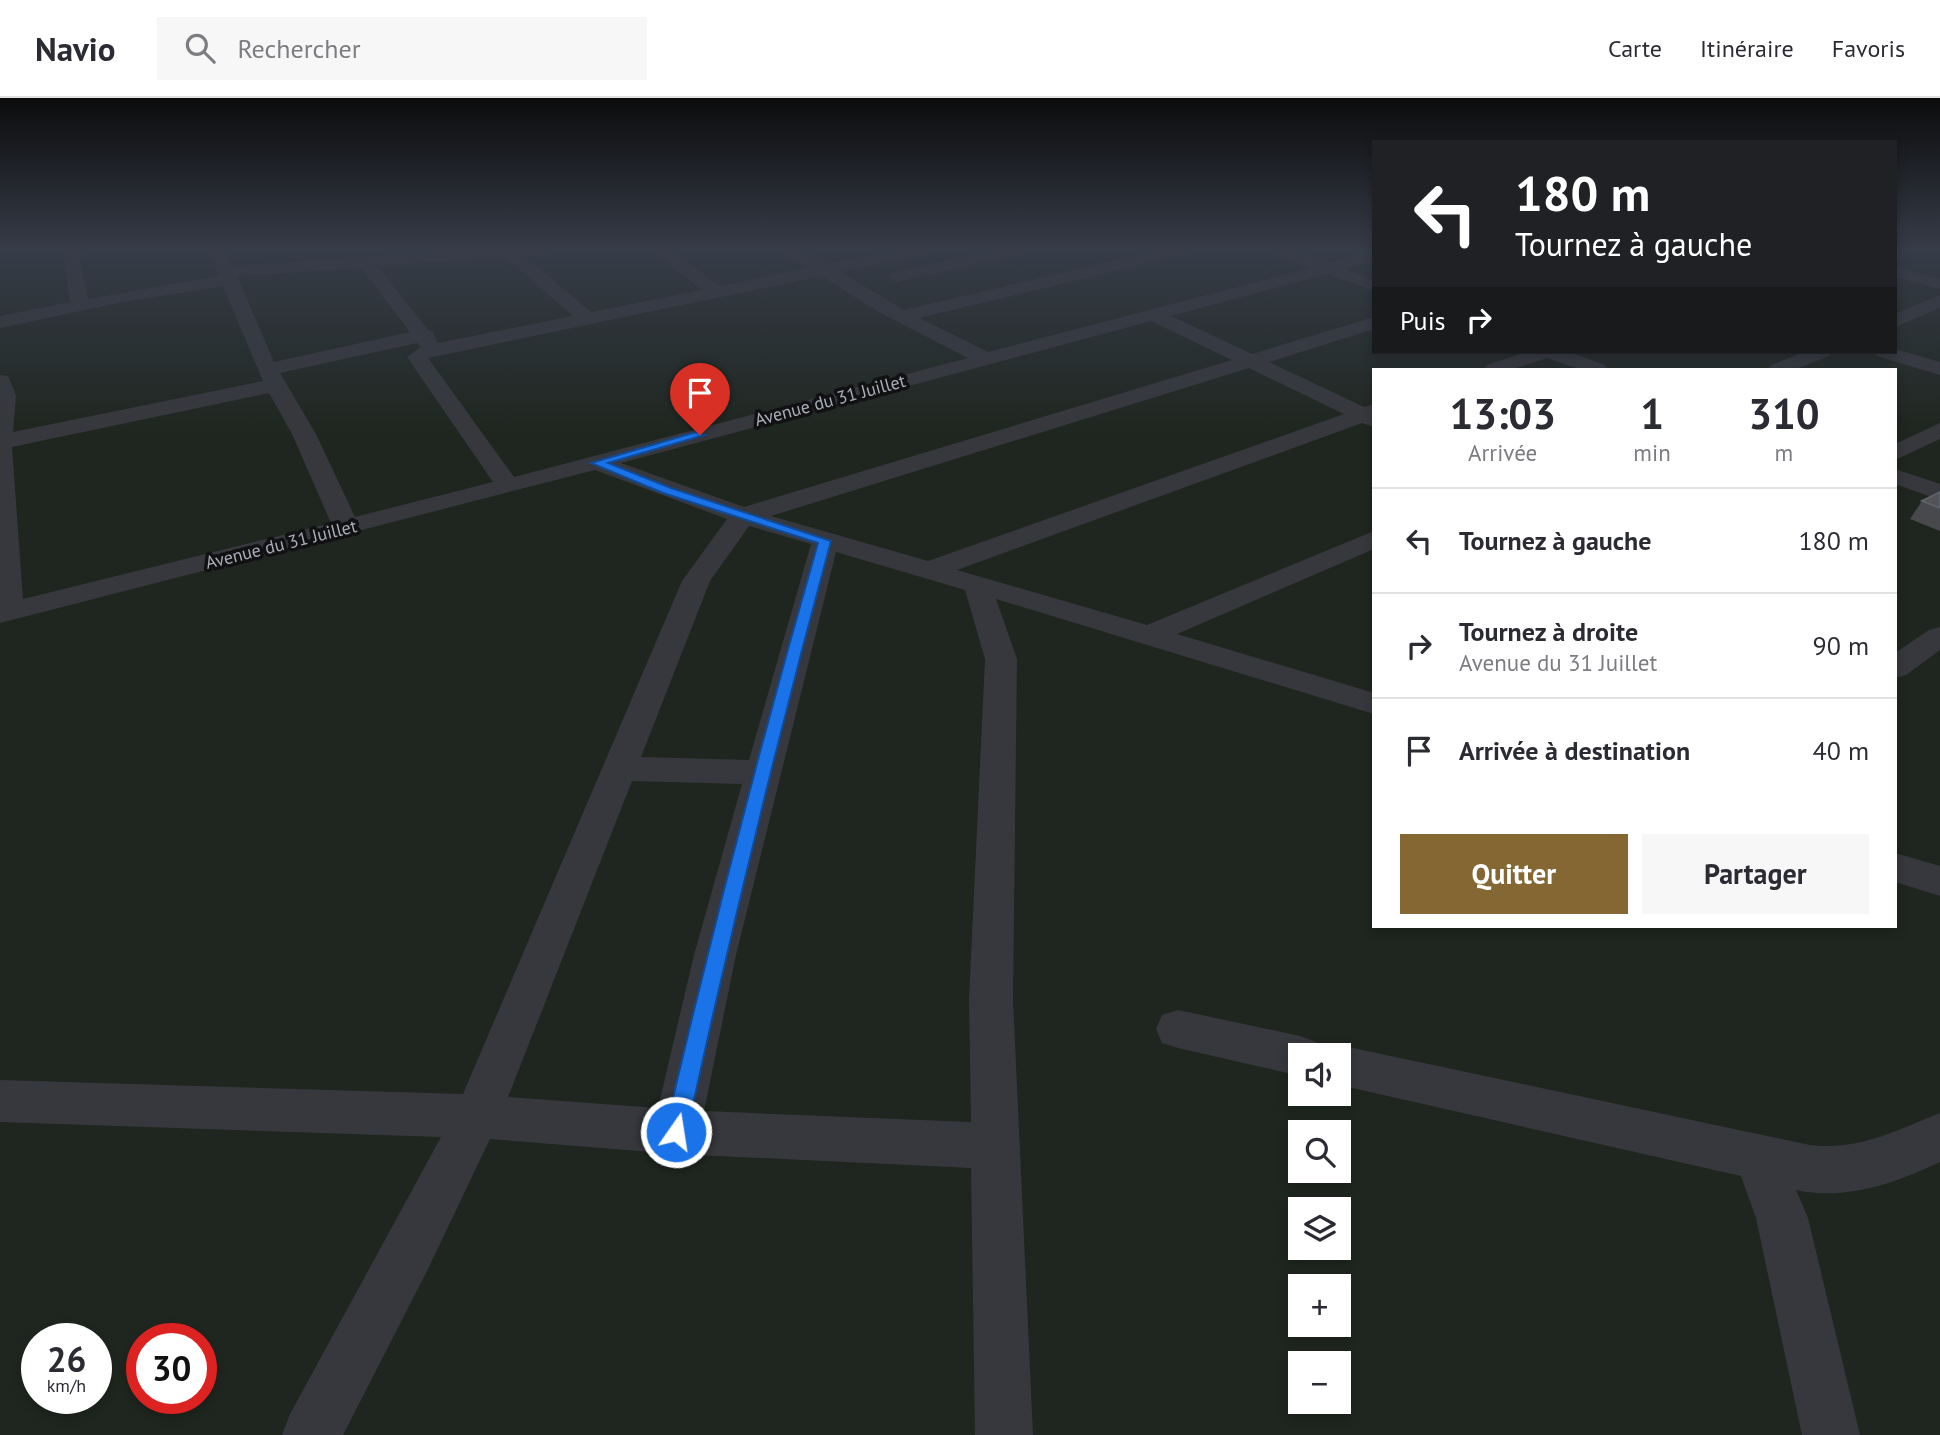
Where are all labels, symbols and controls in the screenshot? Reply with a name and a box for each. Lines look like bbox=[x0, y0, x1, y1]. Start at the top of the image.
search box bbox=[157, 17, 647, 80]
text: Navio bbox=[35, 27, 115, 70]
icon: search bbox=[181, 29, 219, 67]
text: Rechercher bbox=[237, 32, 361, 65]
text: Carte bbox=[1608, 33, 1662, 64]
text: Itinéraire bbox=[1700, 33, 1794, 64]
text: Favoris bbox=[1832, 33, 1905, 64]
text: 180 m bbox=[1515, 161, 1650, 225]
icon: left bbox=[1400, 168, 1491, 259]
text: Tournez à gauche bbox=[1515, 223, 1752, 265]
icon: right bbox=[1460, 301, 1498, 339]
text: Puis bbox=[1400, 304, 1446, 337]
pin bbox=[670, 363, 730, 435]
street label: Avenue du 31 Juillet bbox=[752, 369, 908, 431]
icon: arrive bbox=[681, 374, 719, 412]
text: 13:03 bbox=[1449, 386, 1556, 441]
text: 1 bbox=[1640, 386, 1664, 441]
text: 310 bbox=[1748, 386, 1820, 441]
text: Arrivée bbox=[1468, 438, 1537, 467]
text: min bbox=[1633, 438, 1671, 467]
text: m bbox=[1775, 438, 1793, 467]
street label: Avenue du 31 Juillet bbox=[203, 514, 359, 574]
icon: left bbox=[1400, 522, 1438, 560]
text: Tournez à gauche bbox=[1459, 524, 1651, 557]
text: 180 m bbox=[1798, 524, 1869, 557]
text: Tournez à droite bbox=[1459, 615, 1638, 648]
icon: right bbox=[1400, 627, 1438, 665]
text: 90 m bbox=[1813, 629, 1869, 662]
text: Avenue du 31 Juillet bbox=[1459, 648, 1657, 677]
icon: arrive bbox=[1400, 732, 1438, 770]
text: Arrivée à destination bbox=[1459, 734, 1690, 767]
text: 40 m bbox=[1813, 734, 1869, 767]
button: Quitter bbox=[1400, 834, 1628, 914]
button: Partager bbox=[1642, 834, 1869, 914]
map controls bbox=[1288, 1043, 1351, 1414]
button: sound bbox=[1288, 1043, 1351, 1106]
position arrow bbox=[639, 1095, 713, 1169]
button: search bbox=[1288, 1120, 1351, 1183]
button: layers bbox=[1288, 1197, 1351, 1260]
button: + bbox=[1288, 1274, 1351, 1337]
speed limit sign: 30 bbox=[126, 1323, 217, 1414]
text: 26 bbox=[47, 1336, 86, 1382]
button: − bbox=[1288, 1351, 1351, 1414]
text: km/h bbox=[47, 1374, 86, 1397]

